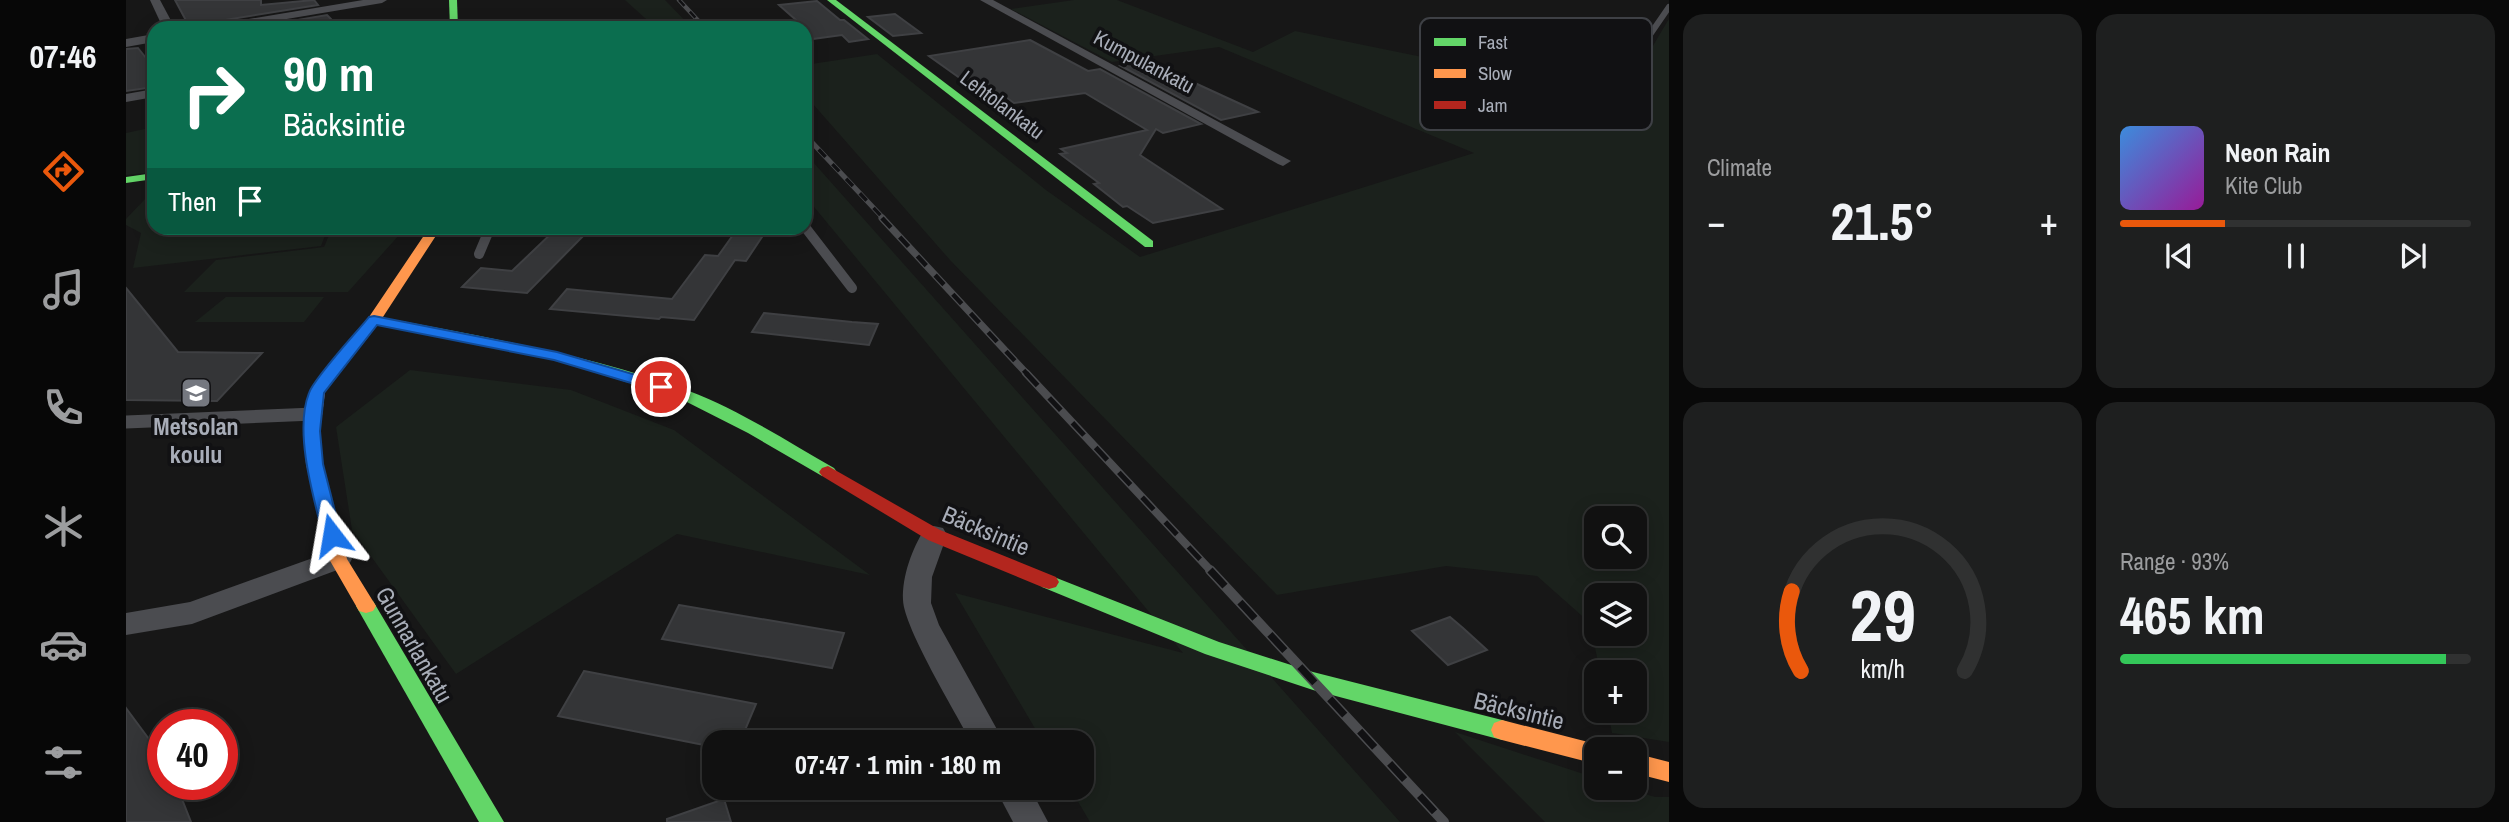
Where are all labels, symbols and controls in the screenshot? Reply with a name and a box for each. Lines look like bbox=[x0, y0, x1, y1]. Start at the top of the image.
legend bbox=[1420, 18, 1652, 130]
street label: Kumpulankatu bbox=[1089, 23, 1200, 100]
text: Fast bbox=[1478, 29, 1508, 55]
text: 07:46 bbox=[29, 35, 97, 78]
text: 90 m bbox=[283, 40, 375, 106]
icon: right bbox=[168, 49, 259, 140]
text: Slow bbox=[1478, 60, 1513, 86]
street label: Lehtolankatu bbox=[954, 63, 1050, 146]
text: Jam bbox=[1478, 92, 1507, 118]
text: Bäcksintie bbox=[283, 103, 406, 146]
text: Neon Rain bbox=[2225, 135, 2330, 170]
icon: directions bbox=[39, 147, 88, 196]
text: Climate bbox=[1707, 152, 1772, 183]
text: Kite Club bbox=[2225, 170, 2303, 201]
icon: arrive bbox=[231, 182, 269, 220]
text: Then bbox=[168, 184, 217, 219]
text: 21.5° bbox=[1831, 186, 1934, 256]
text: − bbox=[1707, 196, 1725, 247]
text: + bbox=[2040, 196, 2058, 247]
icon: previous bbox=[2160, 237, 2198, 275]
icon: pause bbox=[2277, 237, 2315, 275]
icon: next bbox=[2394, 237, 2432, 275]
icon: music bbox=[39, 265, 88, 314]
pin bbox=[631, 357, 691, 417]
icon: arrive bbox=[642, 368, 680, 406]
school or university icon: Metsolan koulu bbox=[179, 376, 213, 410]
icon: phone bbox=[39, 383, 88, 432]
place label: Metsolan koulu bbox=[153, 410, 239, 470]
street label: Bäcksintie bbox=[938, 497, 1035, 563]
position arrow bbox=[295, 498, 369, 572]
icon: climate bbox=[39, 502, 88, 551]
map controls bbox=[1584, 506, 1647, 800]
button: search bbox=[1584, 506, 1647, 569]
text: Range · 93% bbox=[2120, 546, 2229, 577]
text: 29 bbox=[1849, 566, 1916, 664]
text: 465 km bbox=[2120, 580, 2265, 650]
street label: Gunnarlankatu bbox=[369, 581, 461, 708]
button: layers bbox=[1584, 583, 1647, 646]
icon: car bbox=[39, 620, 88, 669]
text: km/h bbox=[1860, 652, 1905, 686]
button: + bbox=[1584, 660, 1647, 723]
street label: Bäcksintie bbox=[1471, 683, 1568, 737]
speed limit sign: 40 bbox=[147, 709, 238, 800]
button: − bbox=[1584, 737, 1647, 800]
icon: filters bbox=[39, 738, 88, 787]
text: 07:47 · 1 min · 180 m bbox=[795, 747, 1001, 782]

